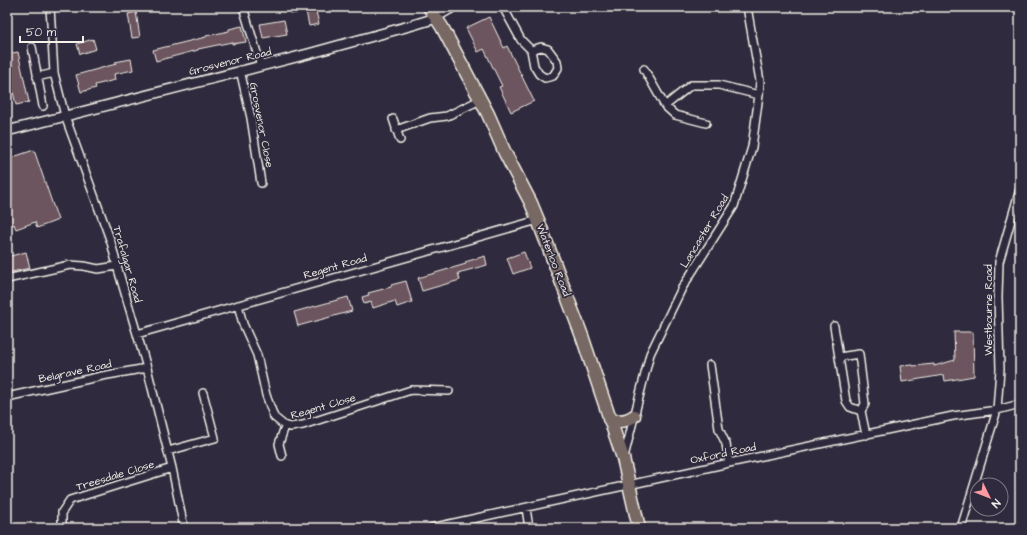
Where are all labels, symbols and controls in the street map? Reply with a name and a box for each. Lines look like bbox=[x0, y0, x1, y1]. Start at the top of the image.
scale bar bbox=[20, 18, 83, 44]
text: 50 m bbox=[26, 24, 57, 41]
street label: Grosvenor Road bbox=[187, 44, 273, 79]
street label: Grosvenor Close bbox=[246, 81, 277, 169]
street label: Lancaster Road bbox=[677, 192, 732, 271]
street label: Waterloo Road bbox=[533, 222, 574, 299]
street label: Trafalgar Road bbox=[108, 224, 146, 305]
street label: Regent Road bbox=[302, 250, 369, 284]
street label: Westbourne Road bbox=[981, 264, 996, 356]
street label: Belgrave Road bbox=[37, 356, 113, 388]
street label: Regent Close bbox=[289, 390, 358, 424]
street label: Oxford Road bbox=[689, 439, 758, 468]
street label: Treesdale Close bbox=[74, 456, 156, 494]
north arrow bbox=[969, 477, 1009, 517]
text: N bbox=[988, 496, 1004, 511]

